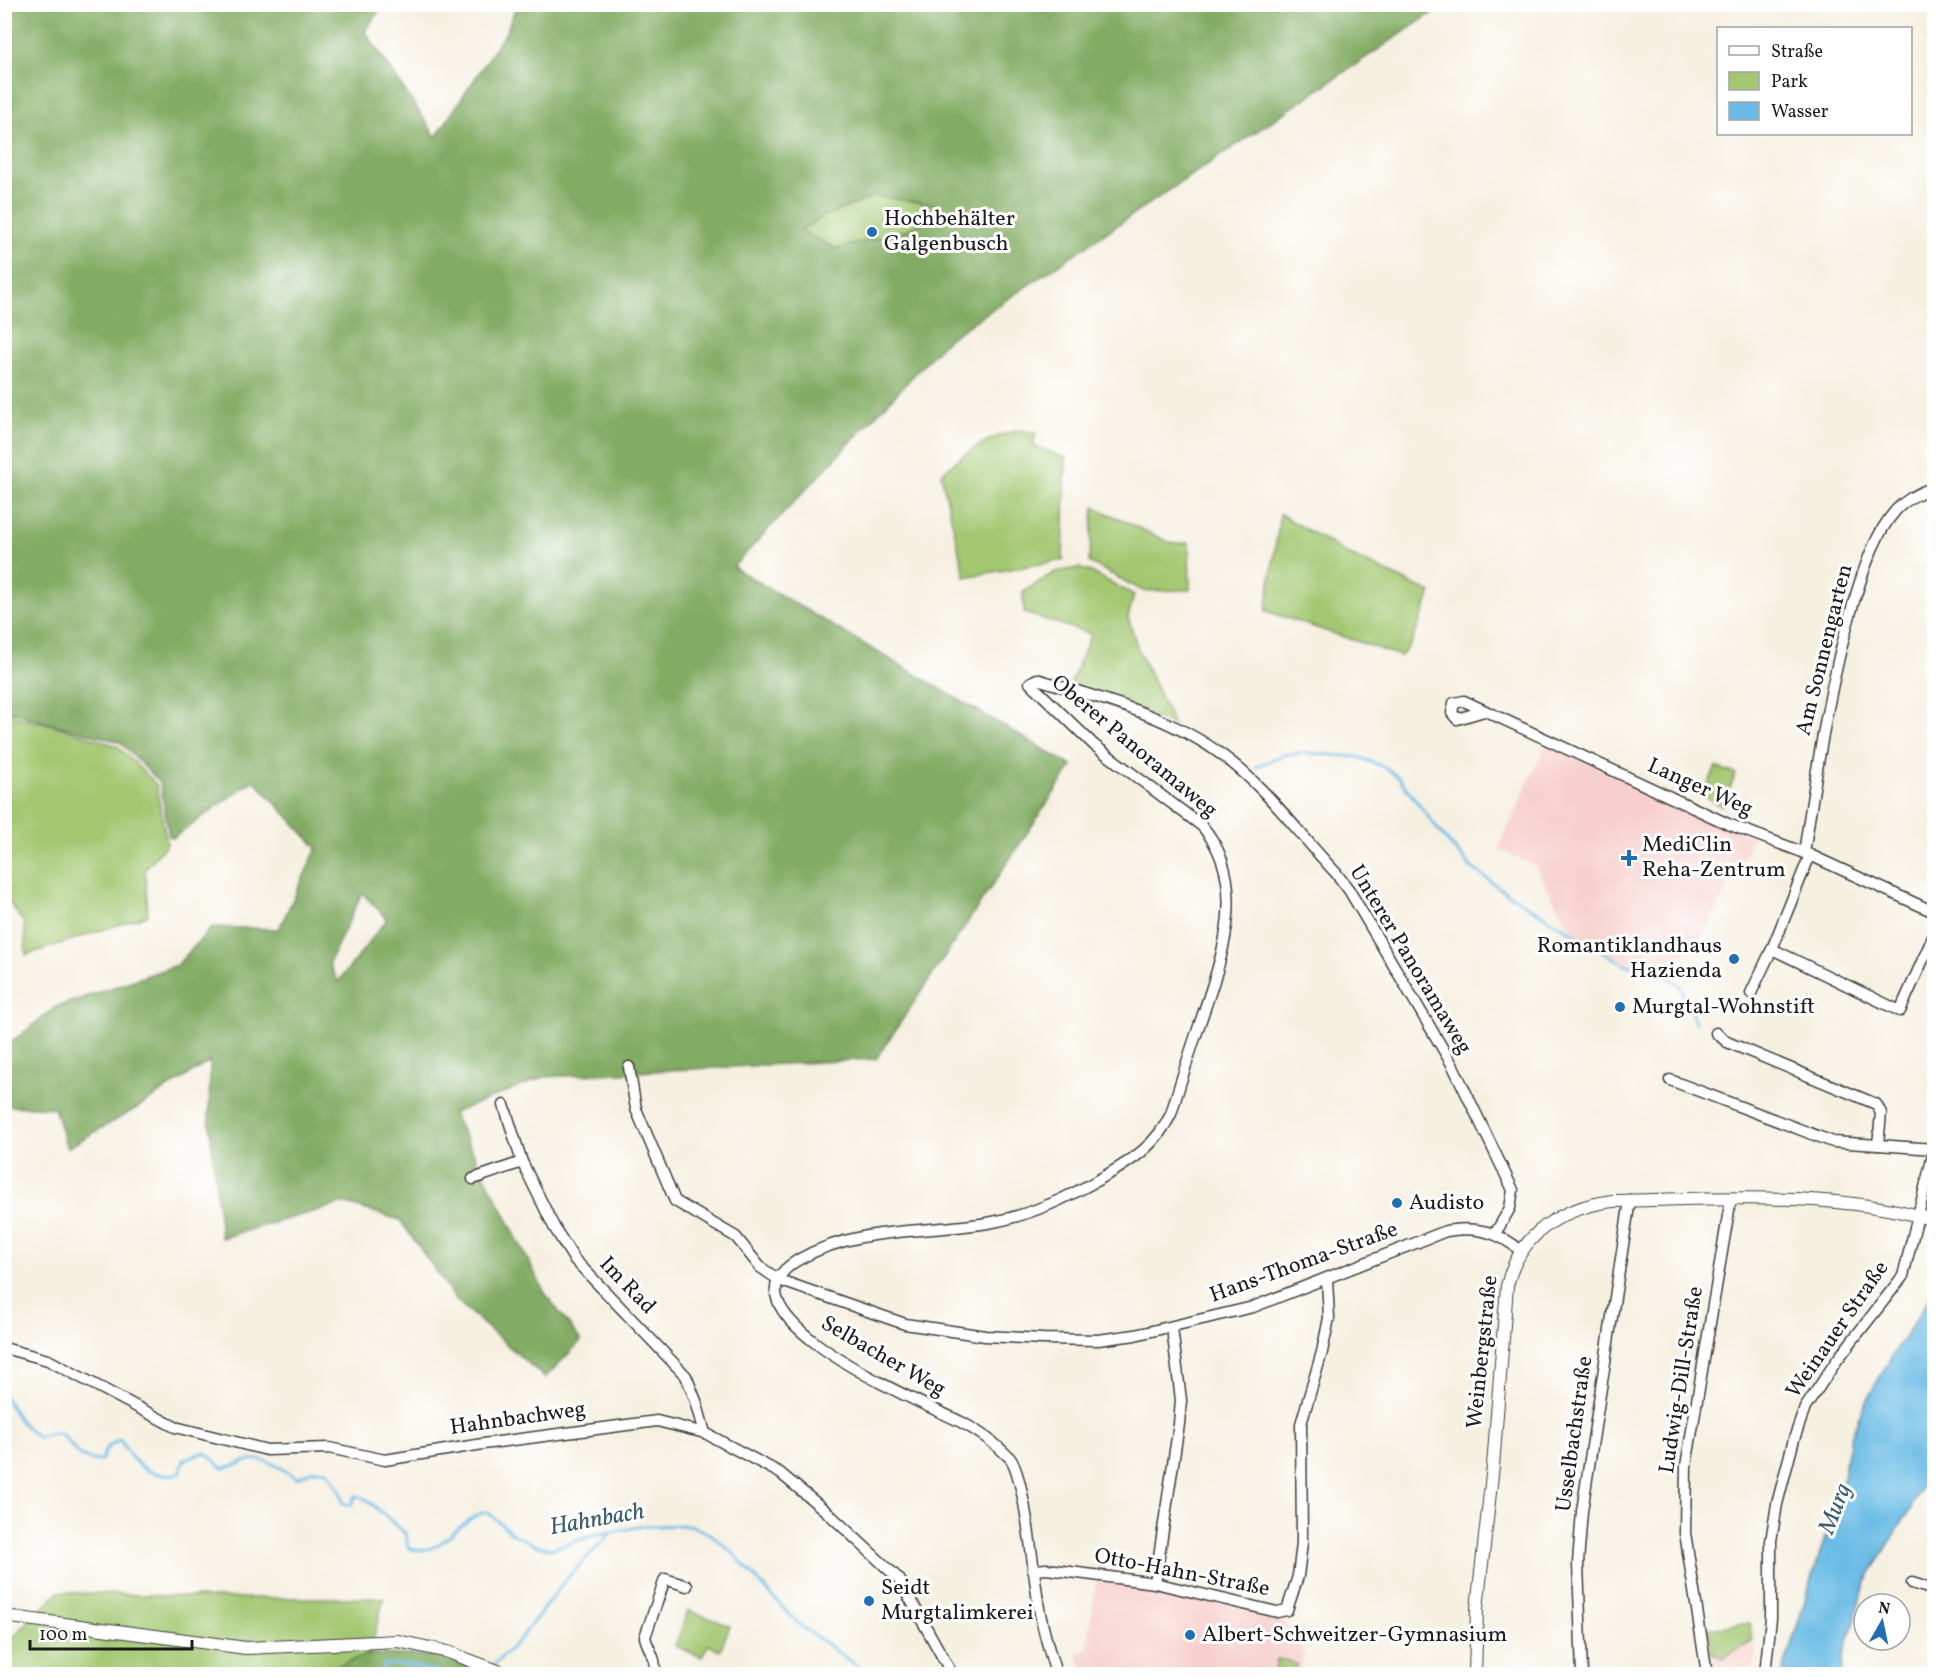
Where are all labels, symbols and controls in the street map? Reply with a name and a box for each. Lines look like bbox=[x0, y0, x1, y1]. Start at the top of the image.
legend bbox=[1717, 27, 1912, 135]
text: Straße bbox=[1771, 40, 1823, 65]
text: Park bbox=[1771, 70, 1808, 95]
text: Wasser bbox=[1771, 100, 1829, 125]
place label: Hochbehälter Galgenbusch bbox=[884, 204, 1015, 260]
marker: Hochbehälter Galgenbusch bbox=[865, 225, 879, 239]
street label: Am Sonnengarten bbox=[1789, 561, 1861, 739]
street label: Oberer Panoramaweg bbox=[1044, 668, 1224, 826]
street label: Langer Weg bbox=[1642, 751, 1758, 825]
place label: MediClin Reha-Zentrum bbox=[1642, 830, 1786, 886]
marker: MediClin Reha-Zentrum bbox=[1620, 849, 1638, 867]
street label: Unterer Panoramaweg bbox=[1341, 859, 1479, 1061]
place label: Romantiklandhaus Hazienda bbox=[1537, 931, 1722, 987]
marker: Romantiklandhaus Hazienda bbox=[1727, 952, 1741, 966]
place label: Murgtal-Wohnstift bbox=[1632, 992, 1815, 1023]
marker: Murgtal-Wohnstift bbox=[1613, 1000, 1627, 1014]
place label: Audisto bbox=[1409, 1188, 1484, 1219]
marker: Audisto bbox=[1390, 1196, 1404, 1210]
street label: Hans-Thoma-Straße bbox=[1206, 1215, 1402, 1311]
street label: Im Rad bbox=[592, 1250, 662, 1322]
street label: Weinauer Straße bbox=[1779, 1255, 1897, 1405]
street label: Weinbergstraße bbox=[1460, 1274, 1506, 1430]
street label: Ludwig-Dill-Straße bbox=[1652, 1284, 1712, 1476]
street label: Selbacher Weg bbox=[815, 1309, 951, 1405]
street label: Usselbachstraße bbox=[1549, 1354, 1601, 1514]
street label: Hahnbachweg bbox=[448, 1394, 588, 1444]
water label: Murg bbox=[1810, 1478, 1861, 1540]
water label: Hahnbach bbox=[547, 1495, 647, 1545]
street label: Otto-Hahn-Straße bbox=[1092, 1541, 1272, 1605]
place label: Seidt Murgtalimkerei bbox=[881, 1573, 1034, 1629]
north arrow bbox=[1852, 1592, 1912, 1652]
marker: Seidt Murgtalimkerei bbox=[862, 1594, 876, 1608]
text: N bbox=[1877, 1597, 1892, 1621]
scale bar bbox=[30, 1613, 192, 1651]
place label: Albert-Schweitzer-Gymnasium bbox=[1202, 1620, 1507, 1651]
text: 100 m bbox=[39, 1623, 88, 1648]
marker: Albert-Schweitzer-Gymnasium bbox=[1183, 1628, 1197, 1642]

